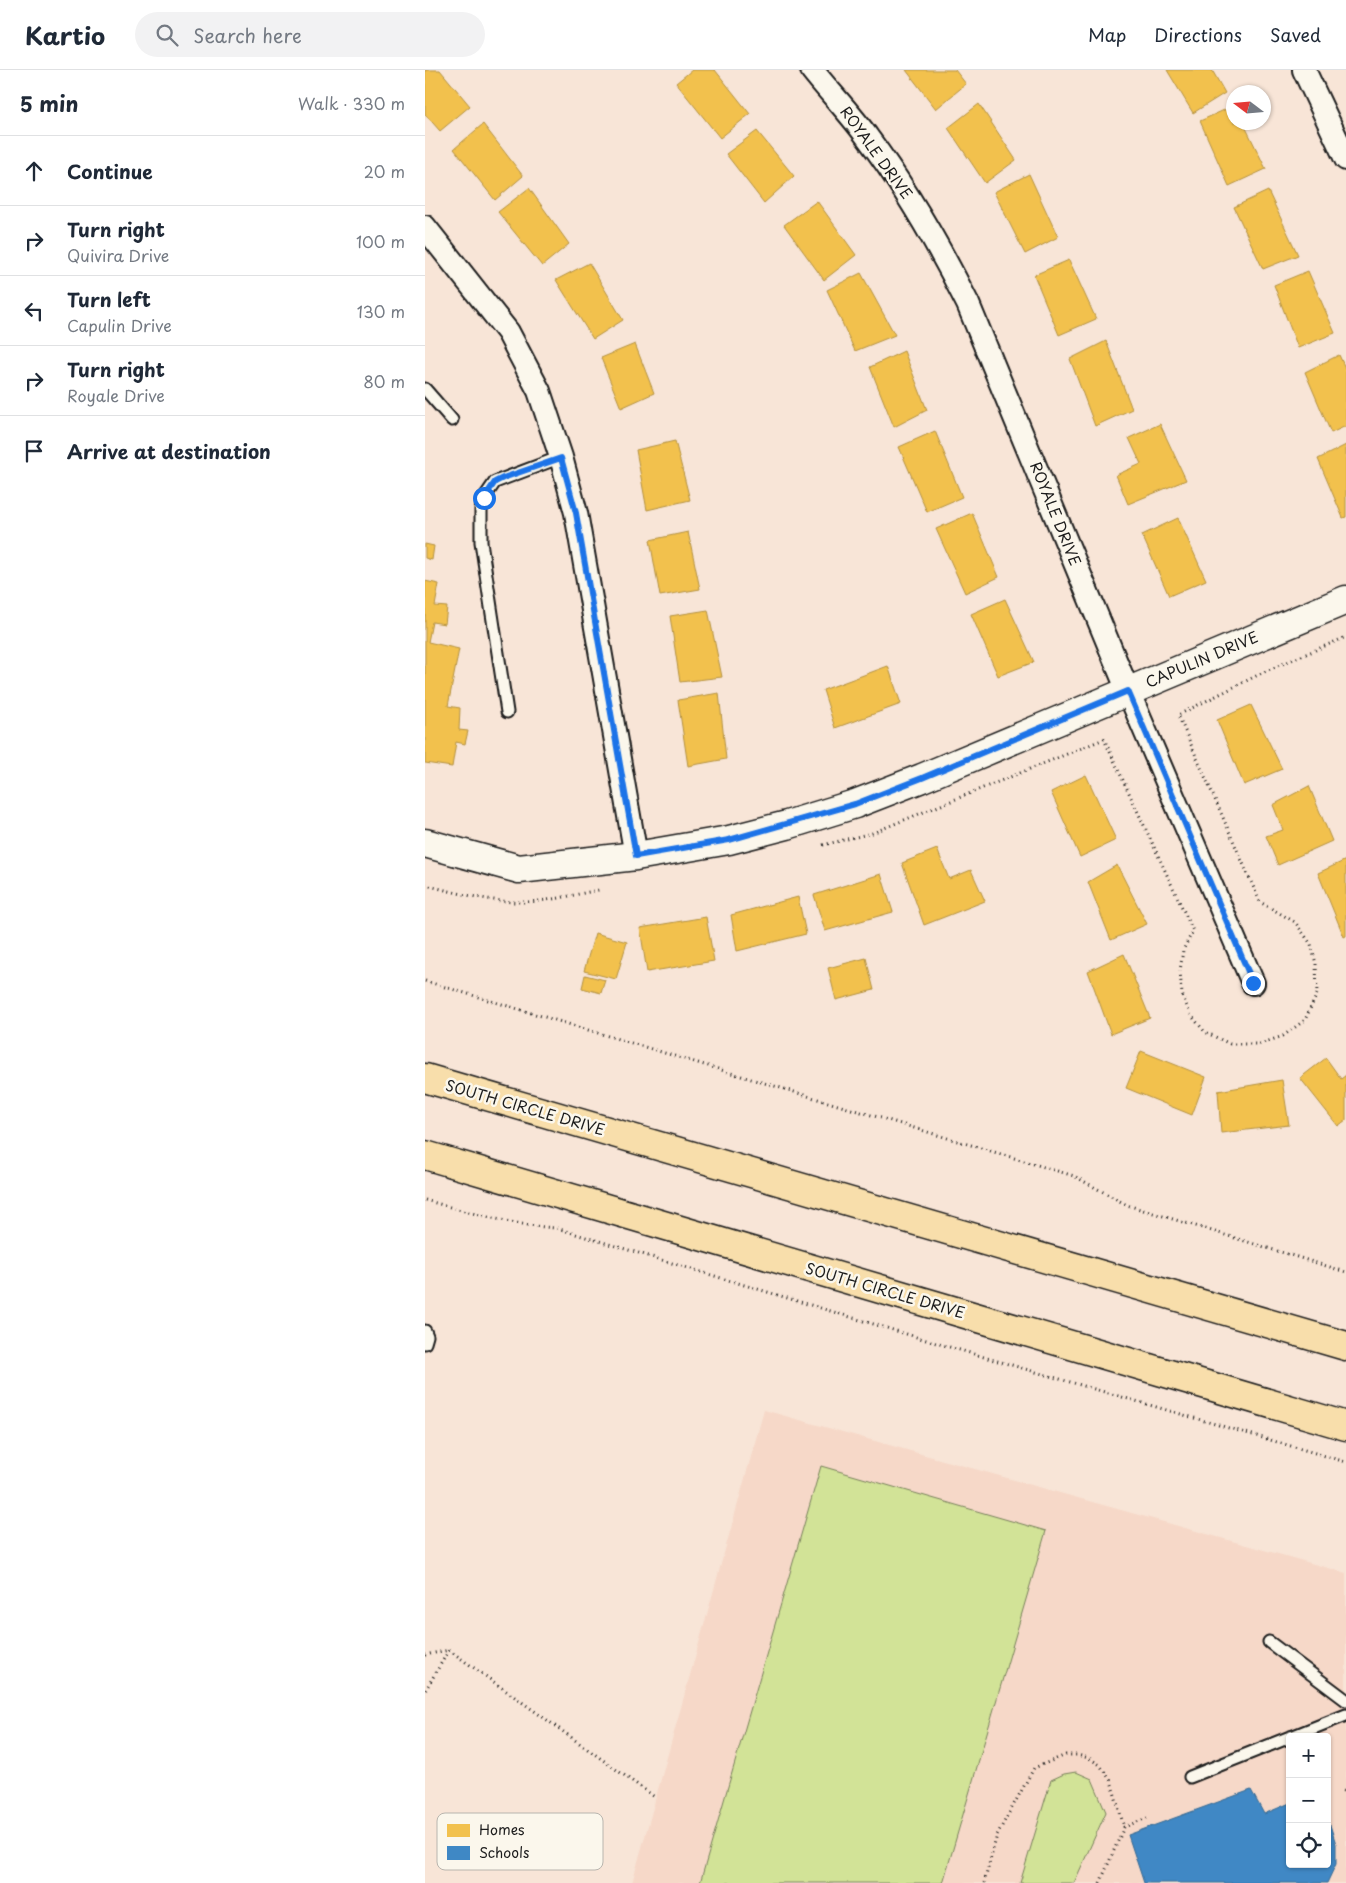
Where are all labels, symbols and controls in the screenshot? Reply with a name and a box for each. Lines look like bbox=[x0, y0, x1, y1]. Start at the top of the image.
search box bbox=[135, 12, 485, 57]
text: Kartio bbox=[25, 17, 105, 53]
icon: search bbox=[153, 21, 181, 49]
text: Search here bbox=[193, 21, 302, 49]
text: Map bbox=[1088, 21, 1126, 48]
text: Directions bbox=[1154, 21, 1242, 48]
text: Saved bbox=[1270, 21, 1321, 48]
north arrow bbox=[1226, 85, 1271, 130]
text: 5 min bbox=[20, 87, 78, 119]
text: Walk · 330 m bbox=[298, 91, 405, 115]
street label: ROYALE DRIVE bbox=[836, 101, 919, 203]
icon: ahead bbox=[20, 157, 48, 185]
text: Continue bbox=[67, 157, 153, 185]
text: 20 m bbox=[364, 159, 405, 183]
text: Turn right bbox=[67, 215, 165, 243]
icon: right bbox=[20, 227, 48, 255]
text: 100 m bbox=[356, 229, 405, 253]
text: Quivira Drive bbox=[67, 243, 169, 267]
text: Turn left bbox=[67, 285, 151, 313]
icon: left bbox=[20, 297, 48, 325]
text: 130 m bbox=[357, 299, 405, 323]
text: Capulin Drive bbox=[67, 313, 172, 337]
text: Turn right bbox=[67, 355, 165, 383]
icon: right bbox=[20, 367, 48, 395]
text: 80 m bbox=[363, 369, 405, 393]
text: Royale Drive bbox=[67, 383, 165, 407]
icon: arrive bbox=[20, 437, 48, 465]
text: Arrive at destination bbox=[67, 437, 271, 465]
street label: ROYALE DRIVE bbox=[1025, 458, 1088, 569]
route start bbox=[473, 487, 496, 510]
street label: CAPULIN DRIVE bbox=[1141, 624, 1261, 693]
route end bbox=[1242, 972, 1265, 995]
street label: SOUTH CIRCLE DRIVE bbox=[443, 1073, 608, 1140]
street label: SOUTH CIRCLE DRIVE bbox=[803, 1256, 968, 1323]
map controls bbox=[1286, 1733, 1331, 1868]
button: + bbox=[1286, 1733, 1331, 1778]
button: − bbox=[1286, 1778, 1331, 1823]
legend bbox=[437, 1813, 603, 1870]
text: Homes bbox=[479, 1819, 525, 1840]
button: locate bbox=[1286, 1823, 1331, 1868]
text: Schools bbox=[479, 1842, 529, 1863]

